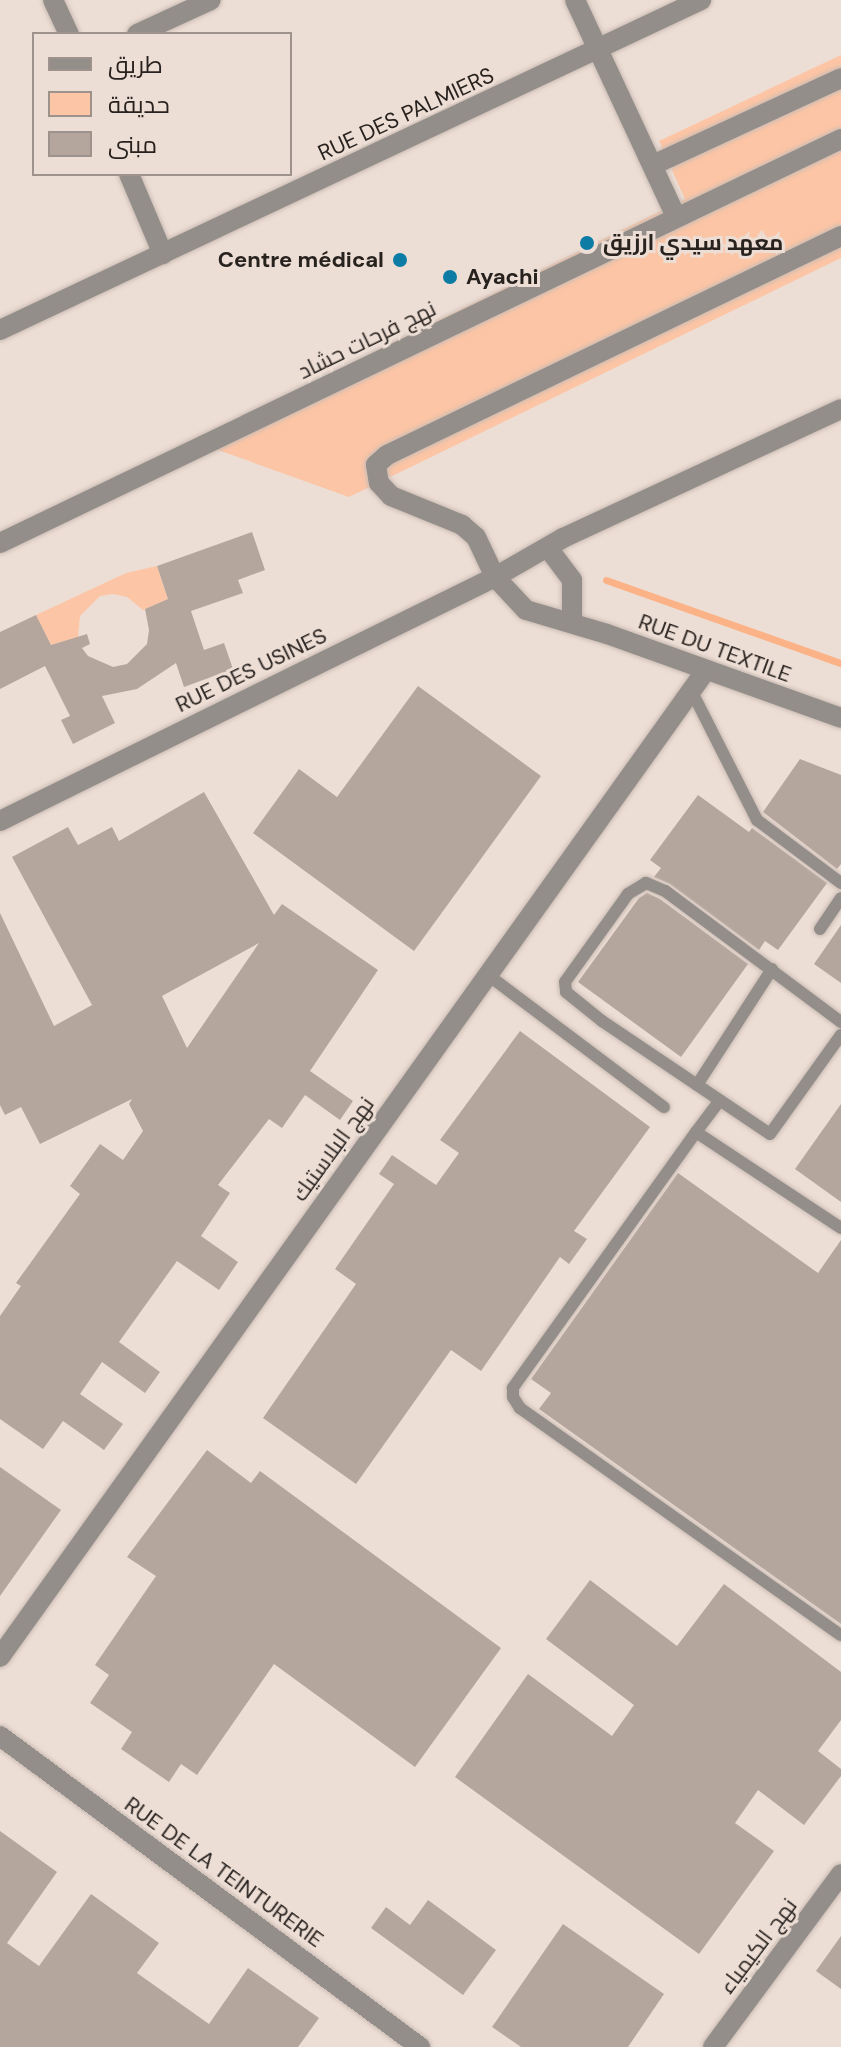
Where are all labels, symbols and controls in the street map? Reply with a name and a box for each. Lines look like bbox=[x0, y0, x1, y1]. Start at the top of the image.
legend bbox=[32, 32, 292, 176]
text: طريق bbox=[108, 49, 163, 80]
street label: RUE DES PALMIERS bbox=[314, 62, 498, 166]
text: حديقة bbox=[108, 89, 170, 120]
text: مبنى bbox=[108, 129, 157, 160]
place label: معهد سيدي ارزيق bbox=[603, 230, 783, 256]
marker: معهد سيدي ارزيق bbox=[578, 234, 596, 252]
place label: Centre médical bbox=[218, 247, 384, 273]
marker: Centre médical bbox=[391, 251, 409, 269]
place label: Ayachi bbox=[466, 264, 539, 290]
marker: Ayachi bbox=[441, 268, 459, 286]
street label: نهج فرحات حشاد bbox=[294, 295, 440, 385]
street label: RUE DU TEXTILE bbox=[635, 608, 795, 688]
street label: RUE DES USINES bbox=[171, 622, 331, 718]
street label: نهج البلاستيك bbox=[286, 1092, 380, 1206]
street label: RUE DE LA TEINTURERIE bbox=[119, 1791, 329, 1953]
street label: نهج الكيمياء bbox=[714, 1893, 802, 1999]

